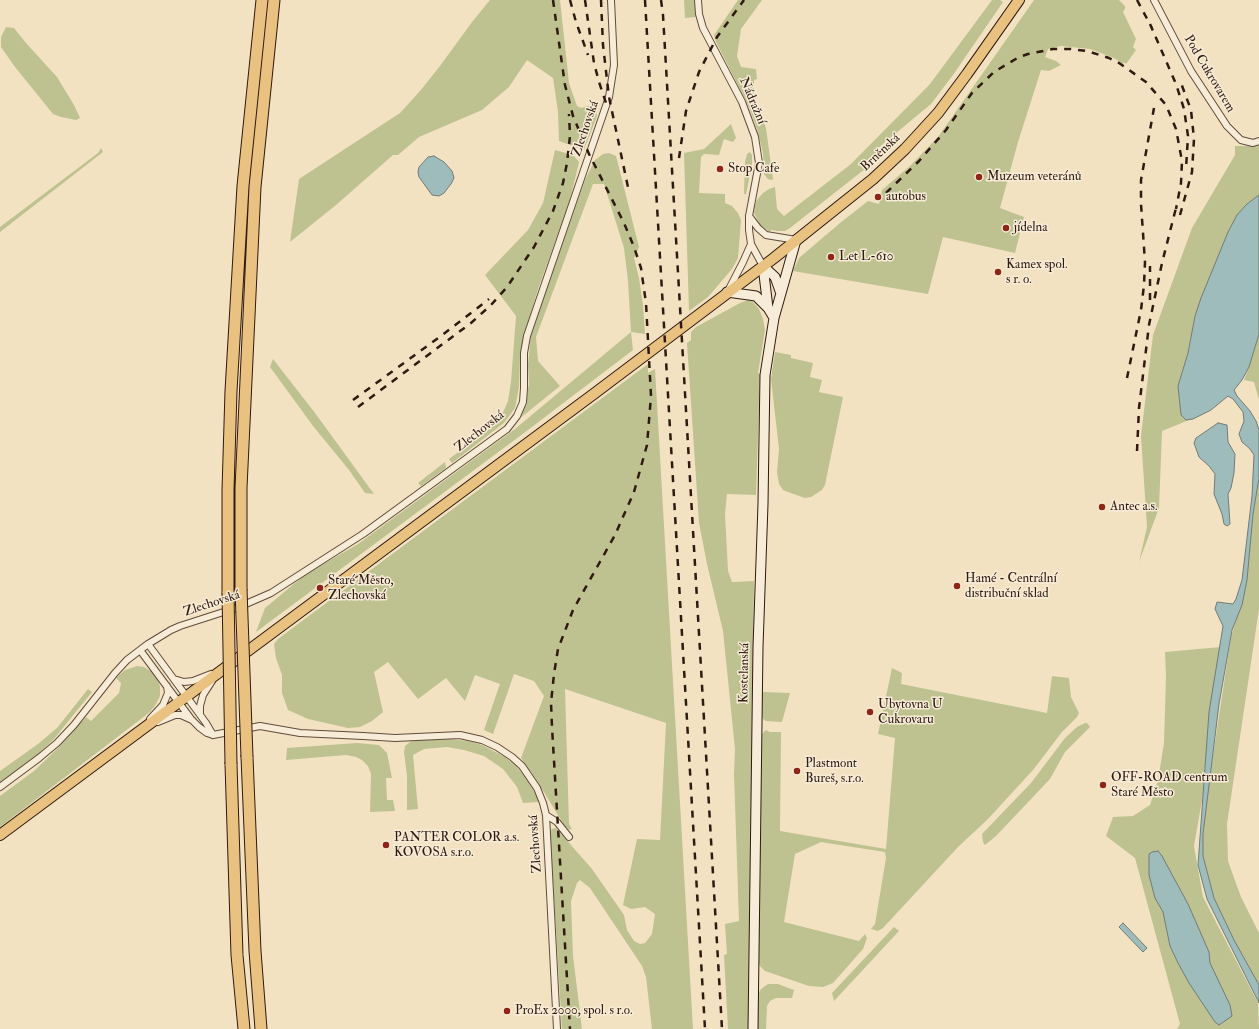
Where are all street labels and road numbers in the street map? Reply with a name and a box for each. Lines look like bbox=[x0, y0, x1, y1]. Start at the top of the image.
street label: Pod Cukrovarem bbox=[1180, 33, 1238, 115]
street label: Nádražní bbox=[735, 75, 769, 127]
street label: Zlechovská bbox=[569, 99, 603, 159]
street label: Brněnská bbox=[858, 131, 904, 175]
street label: Zlechovská bbox=[452, 408, 508, 456]
street label: Zlechovská bbox=[182, 588, 242, 620]
street label: Kostelanská bbox=[737, 643, 753, 703]
street label: Zlechovská bbox=[526, 814, 546, 874]

